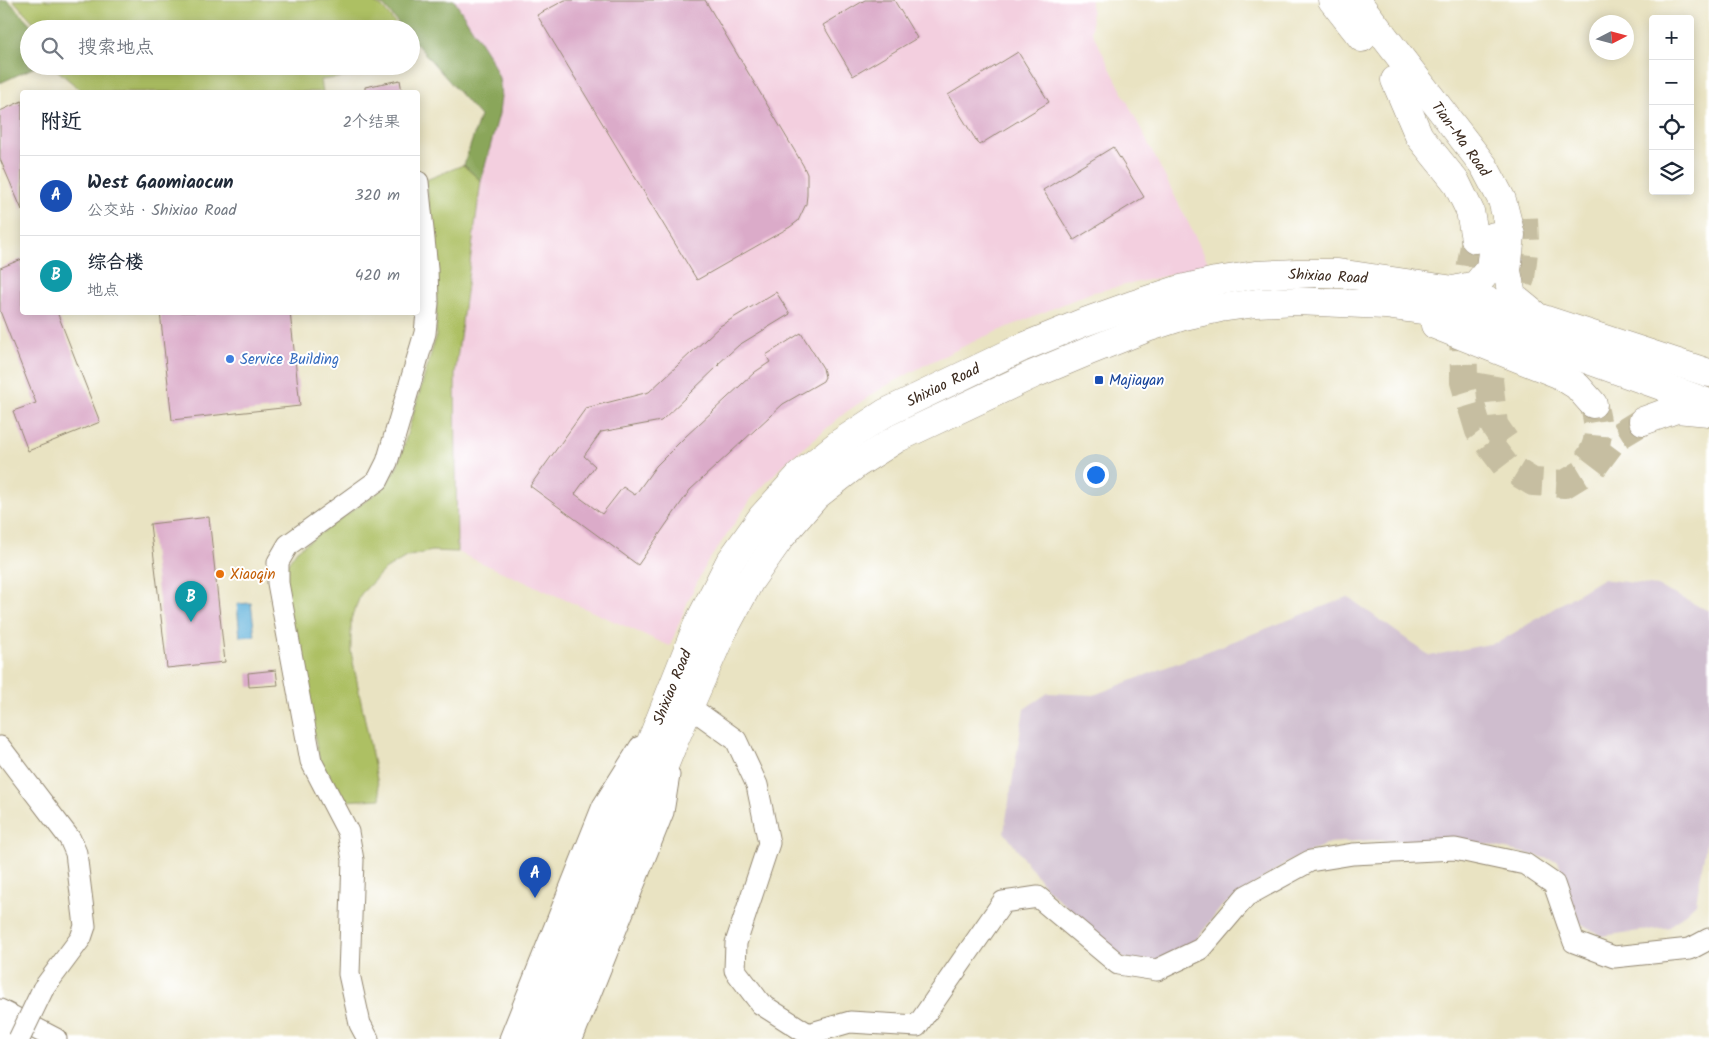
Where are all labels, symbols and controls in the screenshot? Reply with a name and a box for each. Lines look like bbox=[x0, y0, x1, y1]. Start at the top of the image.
north arrow bbox=[1589, 15, 1634, 60]
map controls bbox=[1649, 15, 1694, 195]
button: + bbox=[1649, 15, 1694, 60]
search box bbox=[20, 20, 420, 75]
text: 搜索地点 bbox=[78, 33, 154, 63]
icon: search bbox=[38, 34, 66, 62]
button: − bbox=[1649, 60, 1694, 105]
street label: Tian-Ma Road bbox=[1424, 97, 1496, 183]
button: locate bbox=[1649, 105, 1694, 150]
text: 附近 bbox=[40, 106, 82, 139]
text: 2个结果 bbox=[343, 110, 400, 135]
button: layers bbox=[1649, 150, 1694, 195]
text: West Gaomiaocun bbox=[87, 168, 234, 198]
text: A bbox=[51, 183, 61, 208]
text: 320 m bbox=[354, 183, 400, 208]
text: 公交站 · Shixiao Road bbox=[87, 198, 236, 223]
text: 综合楼 bbox=[87, 248, 144, 278]
text: B bbox=[51, 263, 61, 288]
text: 420 m bbox=[355, 263, 400, 288]
street label: Shixiao Road bbox=[1288, 263, 1369, 291]
text: 地点 bbox=[87, 278, 119, 303]
place label: Service Building bbox=[240, 348, 339, 372]
marker: Service Building bbox=[224, 353, 236, 365]
street label: Shixiao Road bbox=[902, 357, 985, 414]
place label: Majiayan bbox=[1109, 369, 1164, 393]
marker: Majiayan bbox=[1093, 374, 1105, 386]
your location bbox=[1083, 462, 1109, 488]
place label: Xiaoqin bbox=[230, 563, 275, 587]
marker: Xiaoqin bbox=[214, 568, 226, 580]
pin: B bbox=[175, 581, 207, 622]
street label: Shixiao Road bbox=[647, 646, 699, 729]
pin: A bbox=[519, 857, 551, 898]

